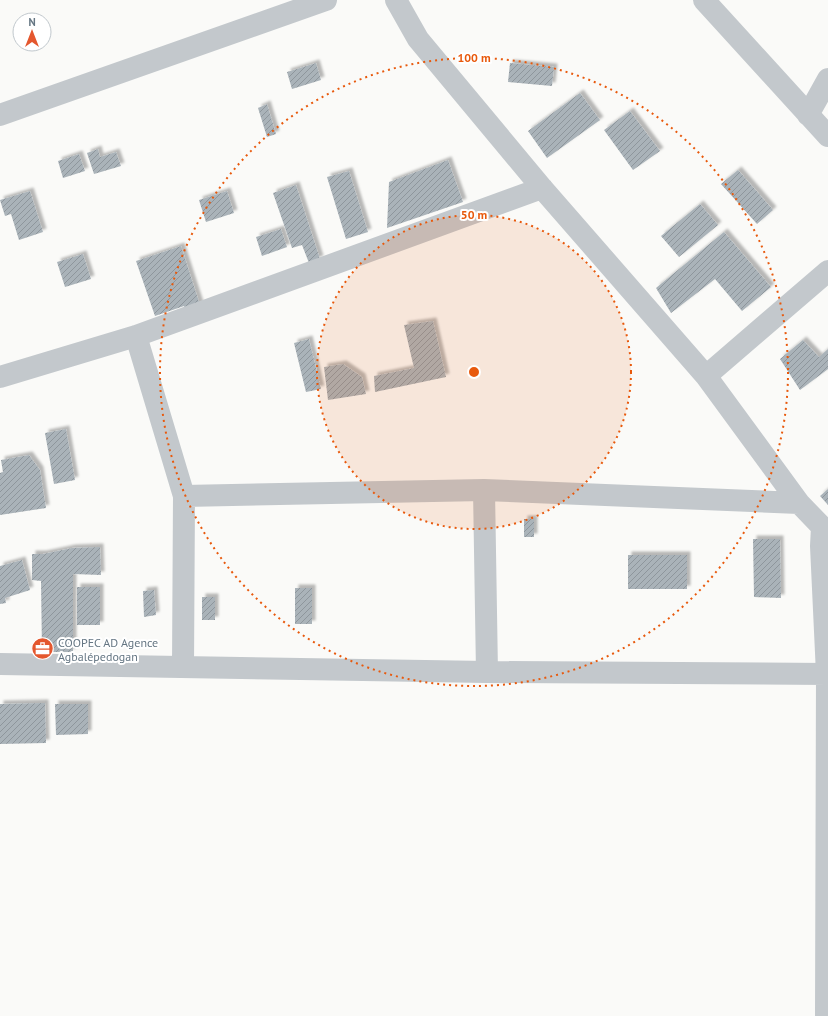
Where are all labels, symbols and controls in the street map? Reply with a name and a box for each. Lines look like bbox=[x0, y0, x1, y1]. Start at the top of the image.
north arrow bbox=[12, 12, 52, 52]
text: N bbox=[28, 15, 36, 29]
text: 100 m bbox=[457, 50, 491, 65]
text: 50 m bbox=[461, 207, 487, 222]
centre of rings bbox=[467, 365, 481, 379]
place label: COOPEC AD Agence Agbalépedogan bbox=[58, 635, 158, 664]
office icon: COOPEC AD Agence Agbalépedogan bbox=[29, 636, 55, 662]

